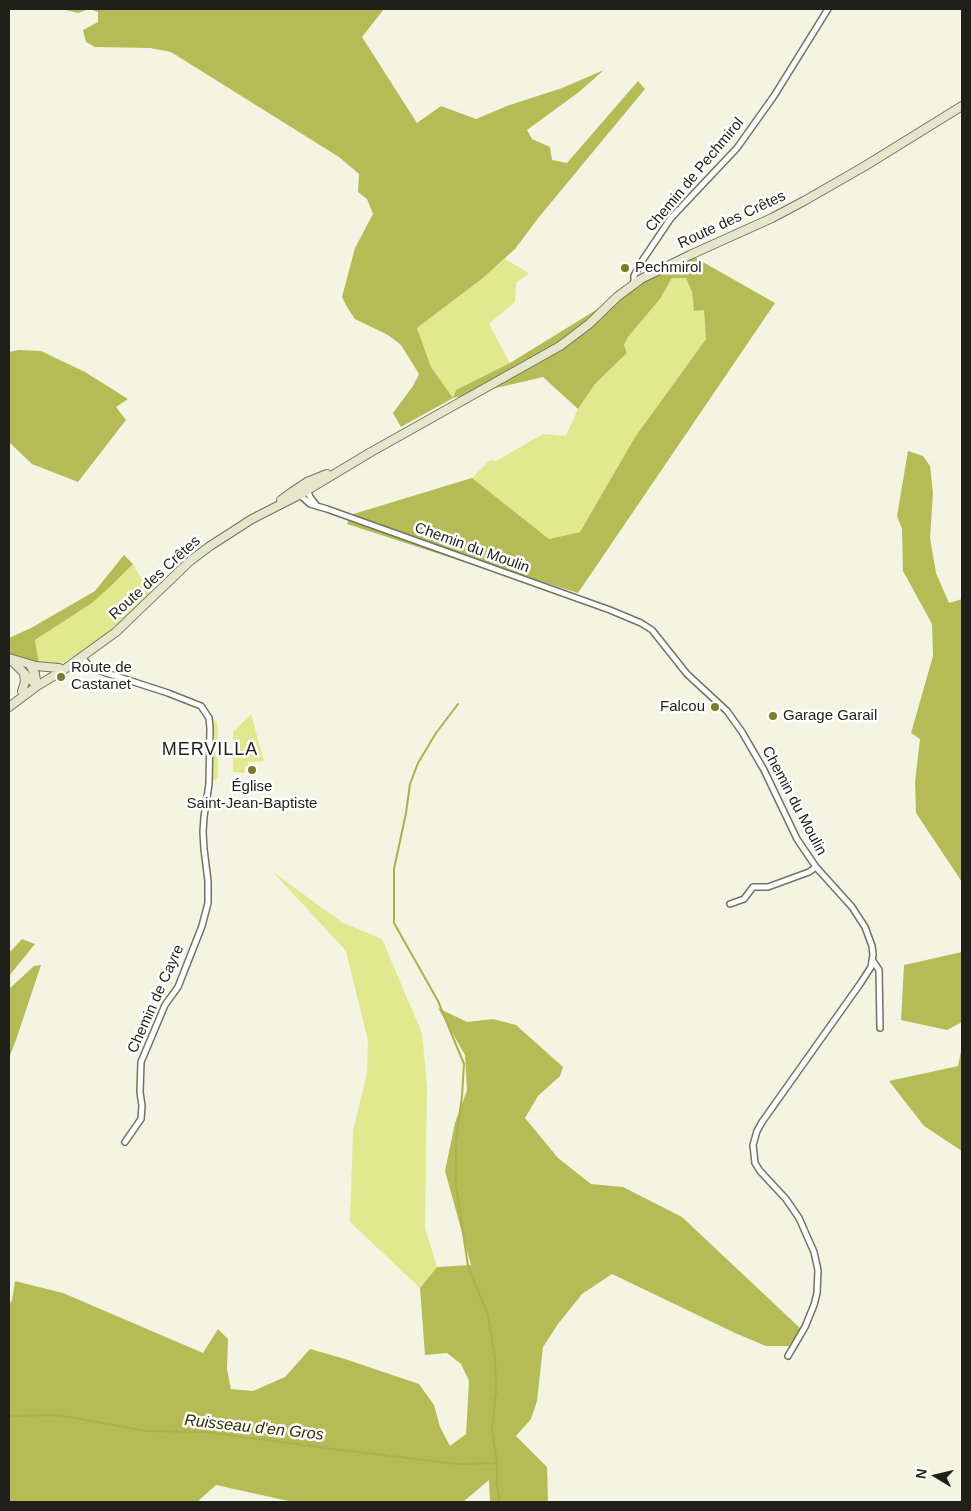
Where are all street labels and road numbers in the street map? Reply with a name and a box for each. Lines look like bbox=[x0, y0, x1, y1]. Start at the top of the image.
street label: Chemin de Pechmirol bbox=[642, 114, 748, 236]
street label: Route des Crêtes bbox=[675, 187, 789, 253]
street label: Chemin du Moulin bbox=[412, 519, 532, 577]
street label: Route des Crêtes bbox=[106, 532, 204, 624]
street label: Chemin du Moulin bbox=[758, 743, 830, 859]
street label: Chemin de Cayre bbox=[124, 942, 188, 1056]

